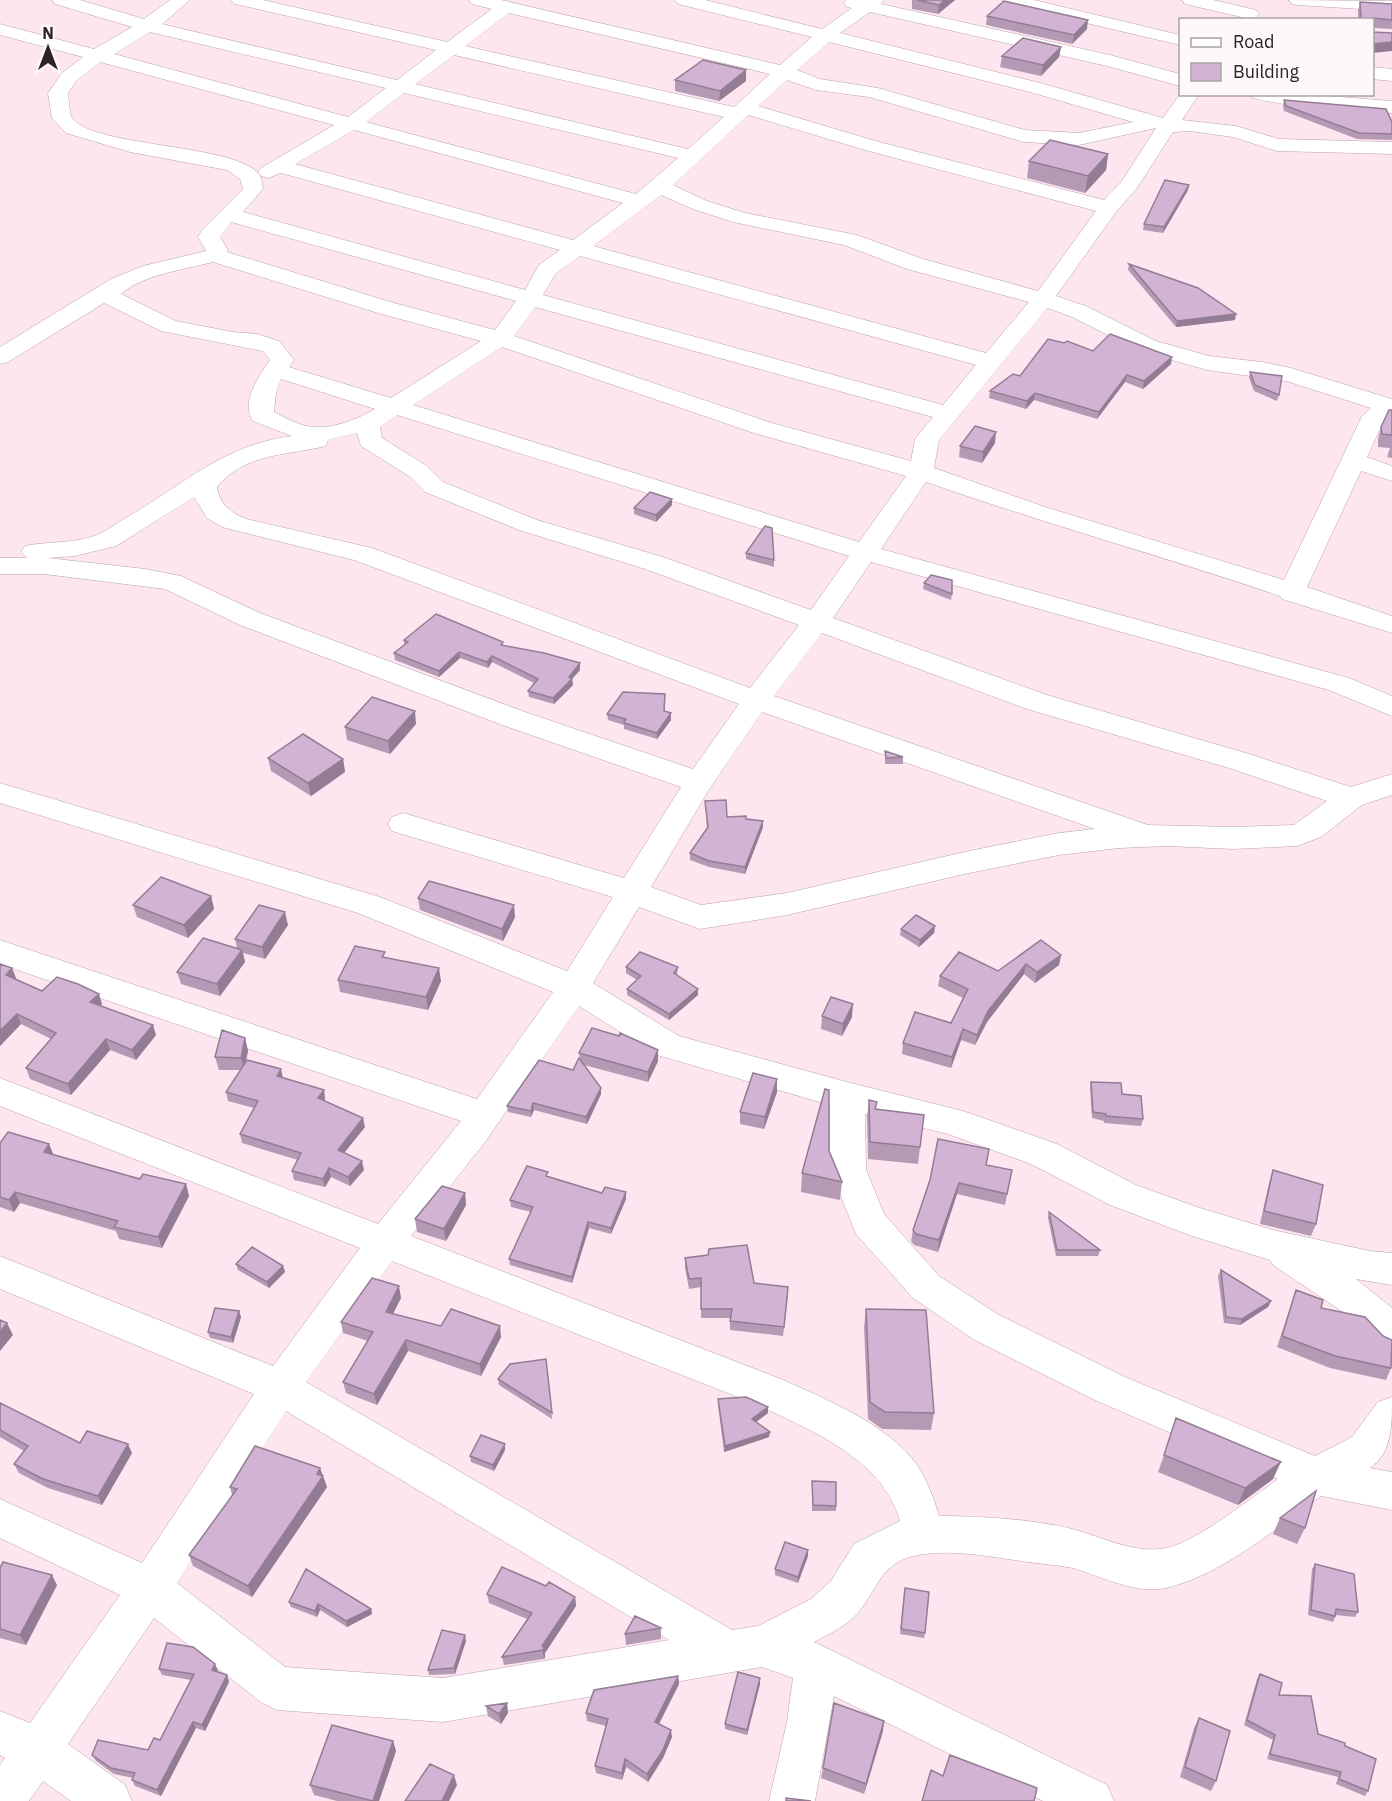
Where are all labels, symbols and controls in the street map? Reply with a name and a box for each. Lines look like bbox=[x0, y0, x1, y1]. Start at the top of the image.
north arrow bbox=[18, 18, 78, 78]
legend bbox=[1179, 18, 1374, 96]
text: N bbox=[42, 23, 54, 43]
text: Road bbox=[1233, 30, 1274, 53]
text: Building bbox=[1233, 60, 1300, 83]

